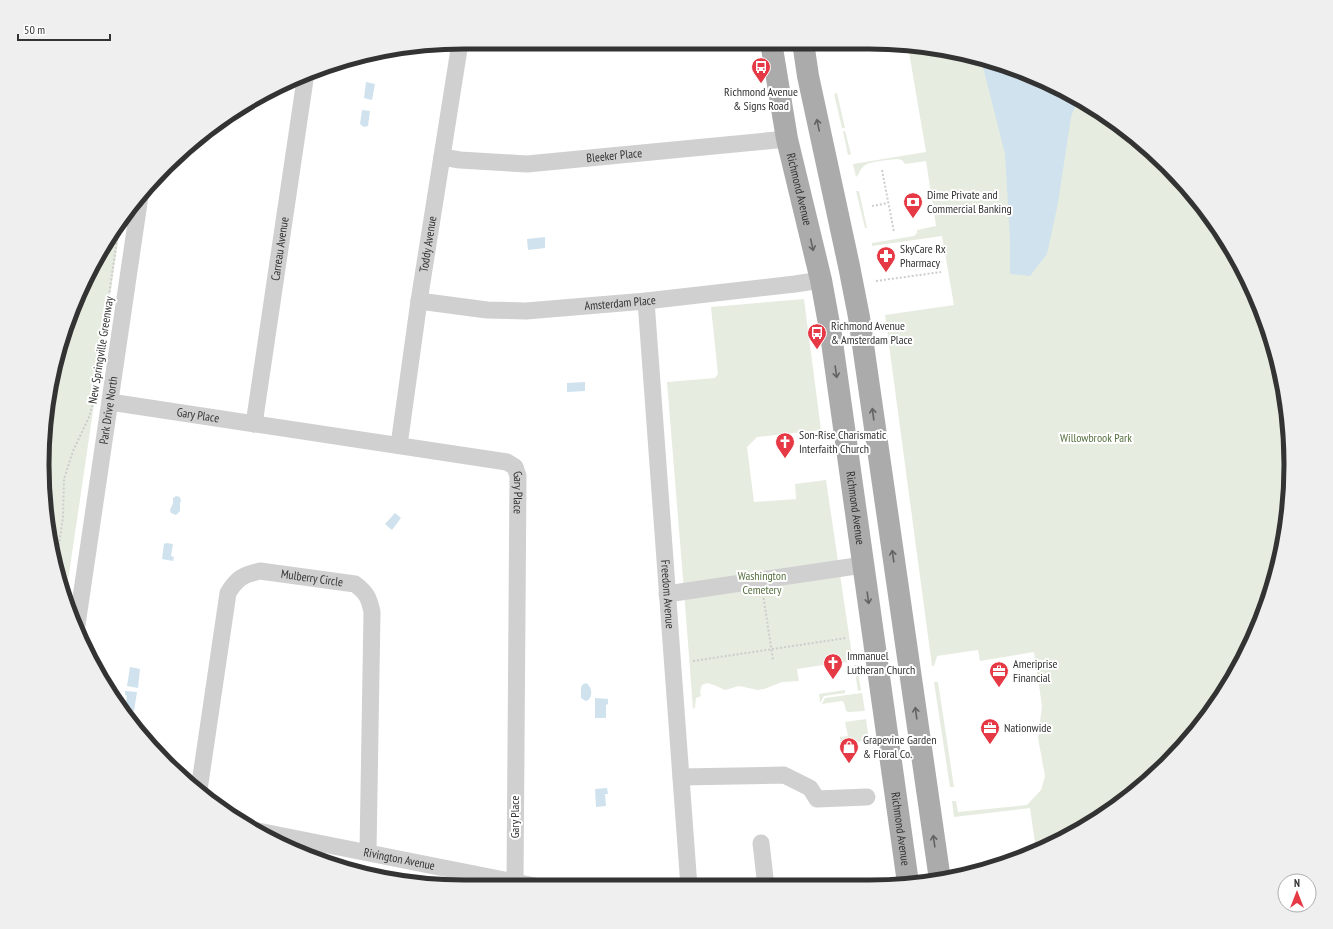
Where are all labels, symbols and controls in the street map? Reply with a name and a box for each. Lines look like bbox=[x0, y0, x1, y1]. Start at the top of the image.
scale bar bbox=[18, 16, 110, 42]
text: 50 m bbox=[24, 22, 45, 37]
bus stop icon: Richmond Avenue & Signs Road bbox=[750, 56, 772, 84]
place label: Richmond Avenue & Signs Road bbox=[724, 84, 798, 113]
one-way arrow bbox=[814, 119, 822, 132]
street label: Bleeker Place bbox=[586, 145, 643, 165]
street label: Richmond Avenue bbox=[784, 151, 816, 227]
place label: Dime Private and Commercial Banking bbox=[927, 187, 1012, 216]
bank icon: Dime Private and Commercial Banking bbox=[902, 191, 924, 219]
street label: Toddy Avenue bbox=[416, 215, 439, 273]
street label: Carreau Avenue bbox=[267, 216, 292, 282]
one-way arrow bbox=[809, 238, 816, 251]
place label: SkyCare Rx Pharmacy bbox=[900, 241, 946, 270]
pharmacy icon: SkyCare Rx Pharmacy bbox=[875, 245, 897, 273]
street label: Amsterdam Place bbox=[584, 292, 656, 313]
street label: New Springville Greenway bbox=[85, 295, 116, 405]
place label: Richmond Avenue & Amsterdam Place bbox=[831, 318, 913, 347]
bus stop icon: Richmond Avenue & Amsterdam Place bbox=[806, 322, 828, 350]
one-way arrow bbox=[832, 365, 840, 378]
street label: Park Drive North bbox=[96, 375, 120, 445]
street label: Gary Place bbox=[176, 404, 220, 425]
one-way arrow bbox=[869, 408, 877, 421]
place label: Son-Rise Charismatic Interfaith Church bbox=[799, 427, 887, 456]
park label: Willowbrook Park bbox=[1060, 430, 1132, 445]
church icon: Son-Rise Charismatic Interfaith Church bbox=[774, 431, 796, 459]
street label: Gary Place bbox=[510, 469, 526, 514]
street label: Richmond Avenue bbox=[843, 470, 868, 546]
one-way arrow bbox=[889, 550, 897, 563]
street label: Freedom Avenue bbox=[658, 559, 678, 629]
street label: Mulberry Circle bbox=[280, 566, 344, 589]
park label: Washington Cemetery bbox=[738, 568, 786, 597]
one-way arrow bbox=[864, 591, 872, 604]
place label: Immanuel Lutheran Church bbox=[847, 648, 915, 677]
church icon: Immanuel Lutheran Church bbox=[822, 652, 844, 680]
place label: Ameriprise Financial bbox=[1013, 656, 1058, 685]
office icon: Ameriprise Financial bbox=[988, 660, 1010, 688]
one-way arrow bbox=[912, 707, 920, 720]
office icon: Nationwide bbox=[979, 717, 1001, 745]
place label: Nationwide bbox=[1004, 720, 1051, 735]
place label: Grapevine Garden & Floral Co. bbox=[863, 732, 936, 761]
shop icon: Grapevine Garden & Floral Co. bbox=[838, 736, 860, 764]
street label: Richmond Avenue bbox=[888, 791, 913, 867]
street label: Gary Place bbox=[507, 796, 522, 838]
one-way arrow bbox=[930, 835, 938, 848]
street label: Rivington Avenue bbox=[362, 844, 436, 873]
north arrow bbox=[1277, 873, 1317, 913]
text: N bbox=[1294, 876, 1300, 890]

